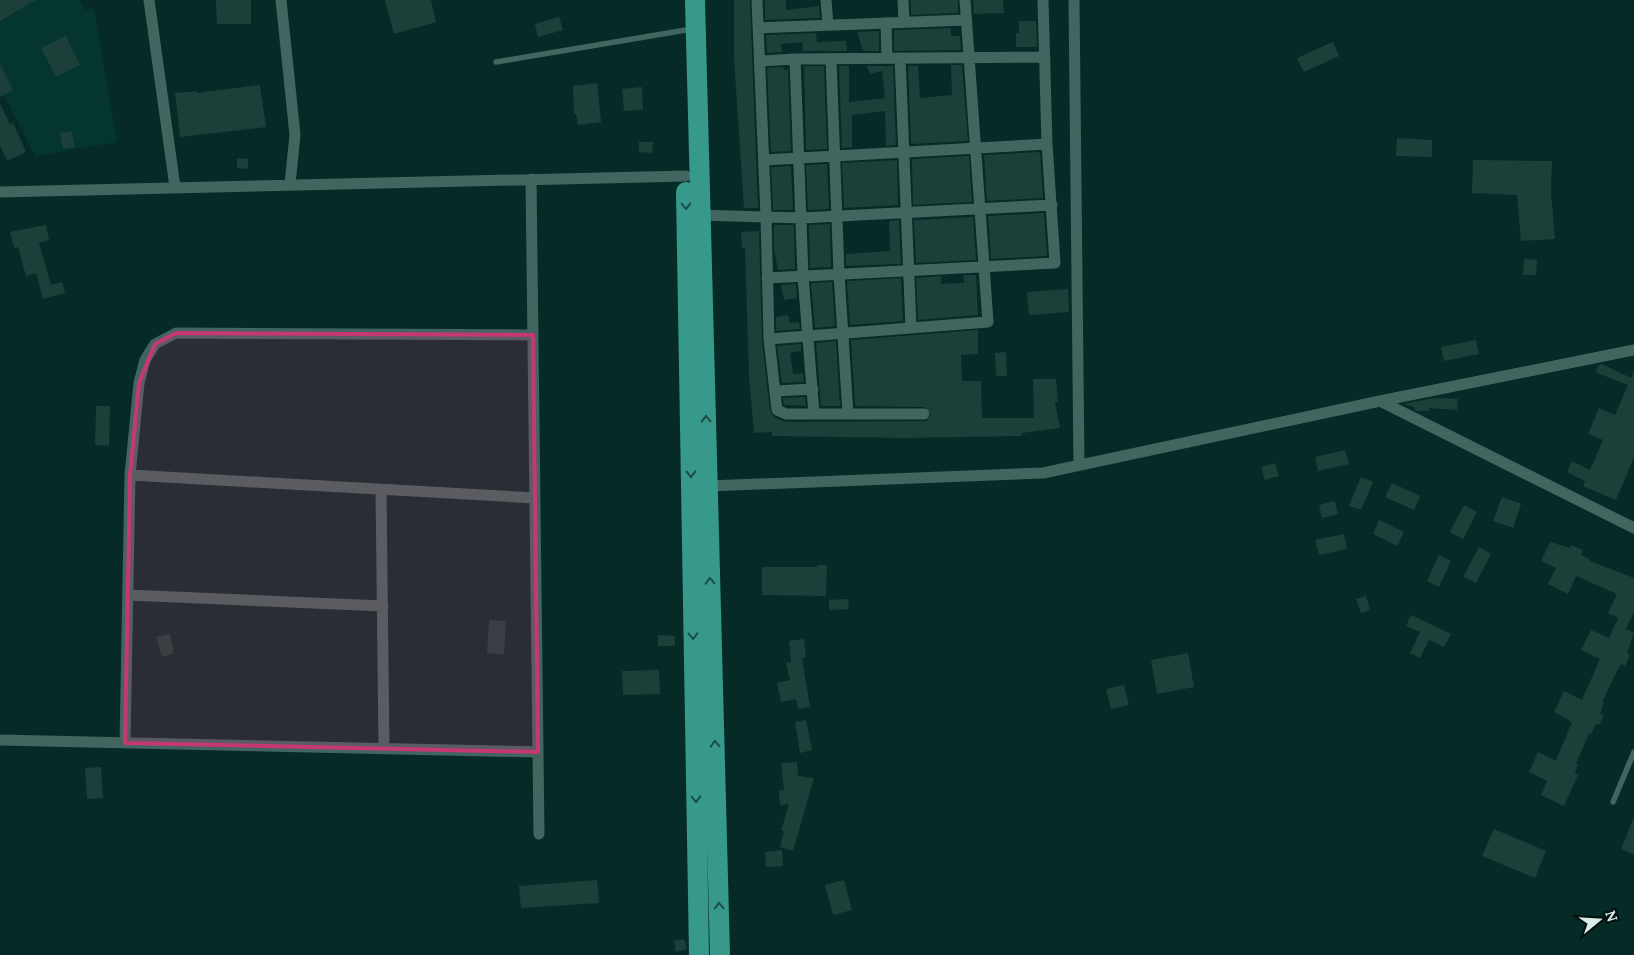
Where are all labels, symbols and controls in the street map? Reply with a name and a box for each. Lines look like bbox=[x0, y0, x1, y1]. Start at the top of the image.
one-way arrow bbox=[681, 202, 691, 210]
one-way arrow bbox=[701, 415, 711, 422]
one-way arrow bbox=[686, 470, 696, 478]
one-way arrow bbox=[705, 577, 715, 585]
one-way arrow bbox=[688, 632, 699, 640]
one-way arrow bbox=[709, 740, 720, 748]
one-way arrow bbox=[691, 795, 701, 803]
north arrow bbox=[1574, 895, 1624, 945]
one-way arrow bbox=[714, 902, 724, 910]
text: N bbox=[1601, 908, 1622, 924]

